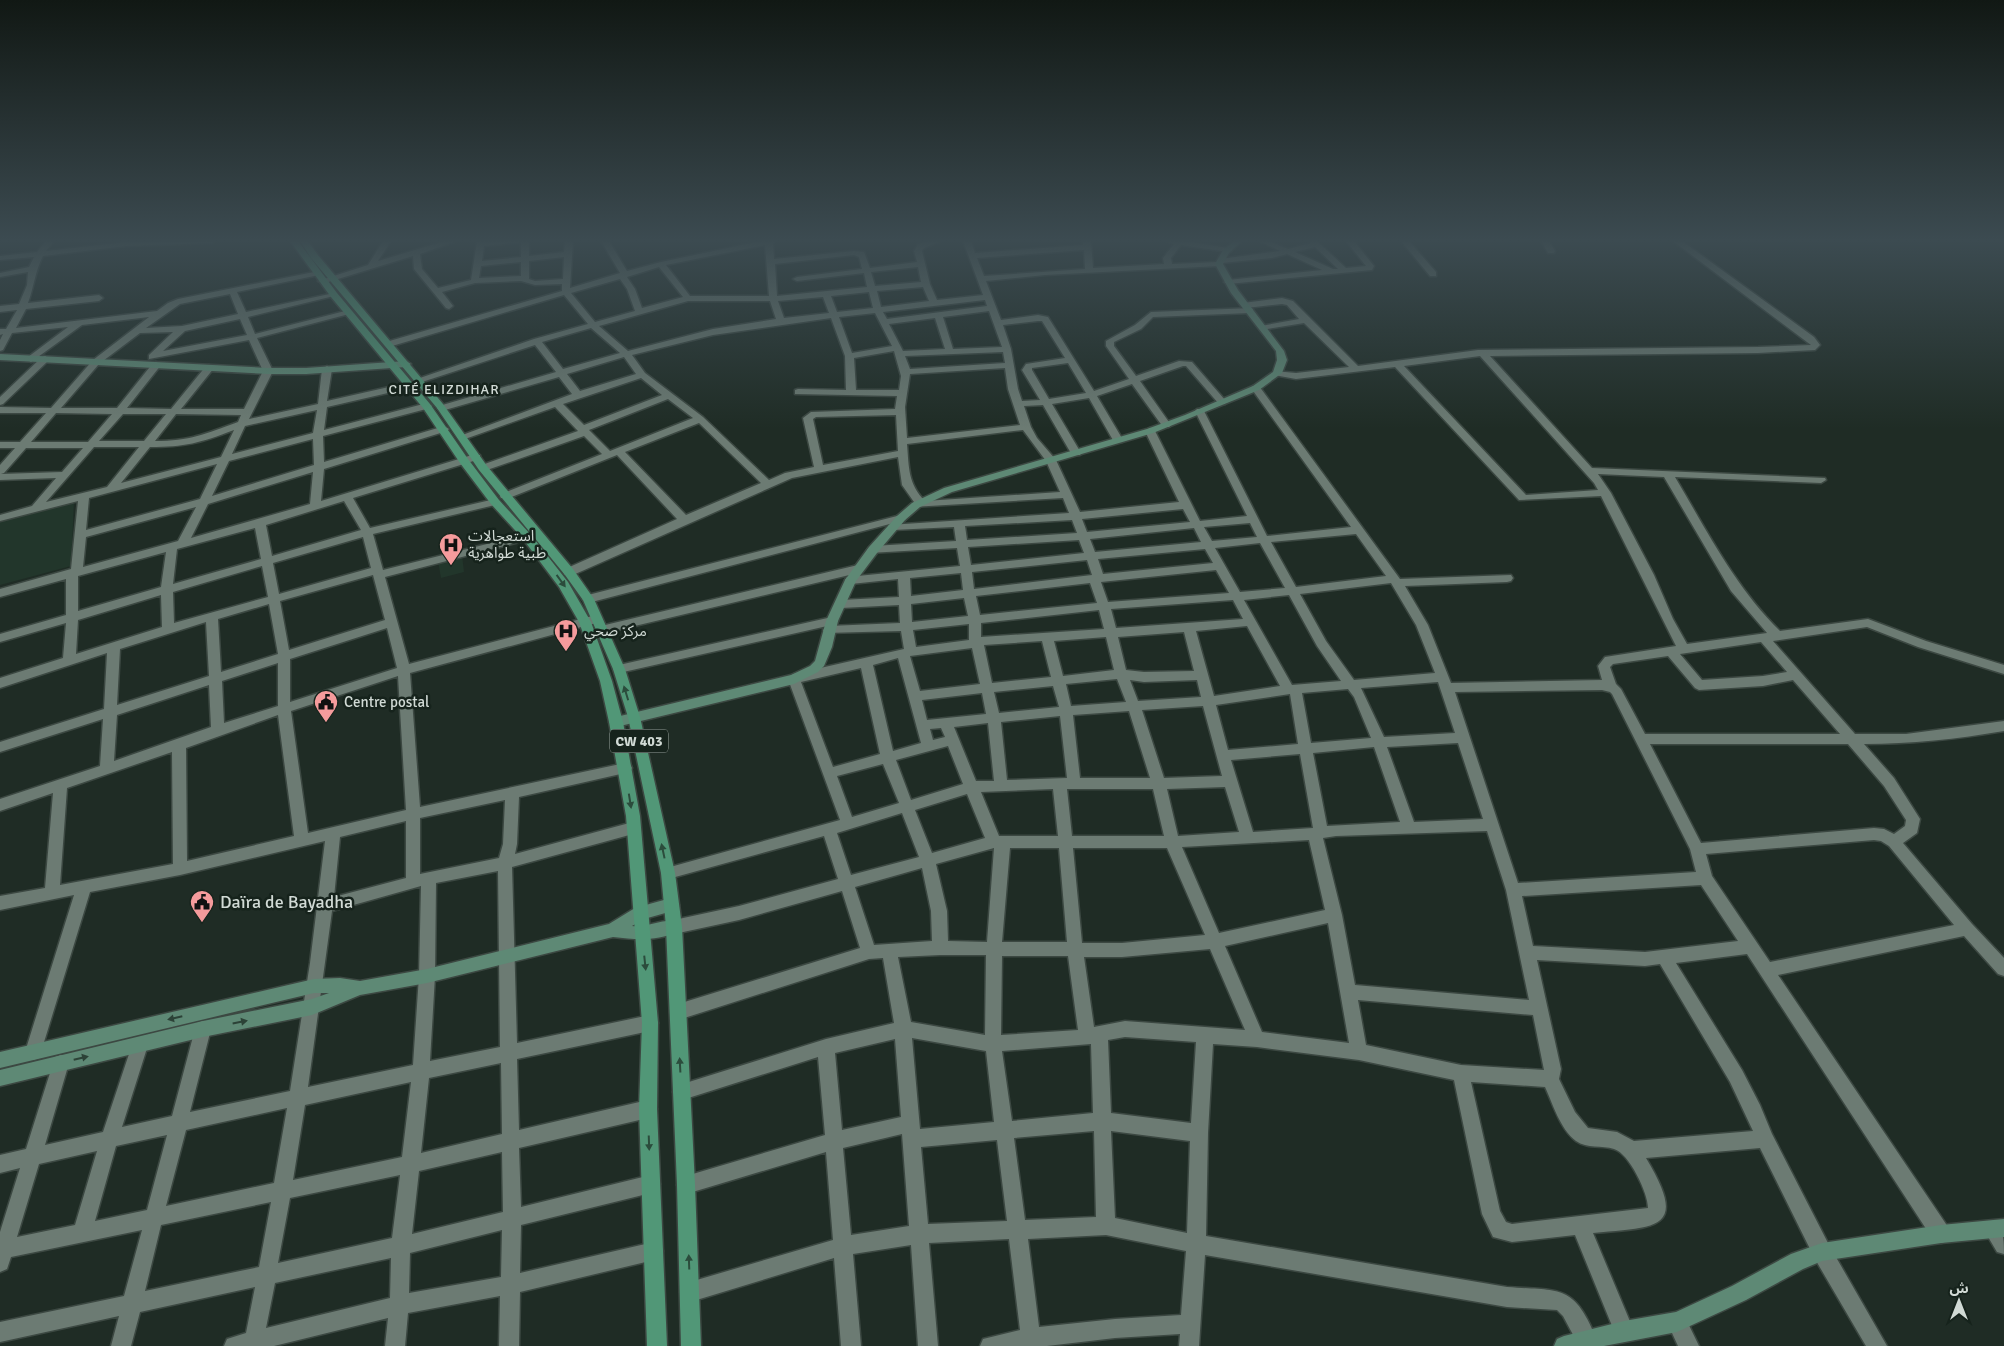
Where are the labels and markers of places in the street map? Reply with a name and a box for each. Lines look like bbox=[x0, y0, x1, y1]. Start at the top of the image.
place label: استعجالات طبية طواهرية bbox=[468, 527, 546, 562]
hospital icon: استعجالات طبية طواهرية bbox=[438, 532, 464, 566]
hospital icon: مركز صحي bbox=[553, 618, 579, 652]
place label: مركز صحي bbox=[584, 622, 647, 642]
public building icon: Centre postal bbox=[313, 689, 339, 723]
place label: Centre postal bbox=[344, 693, 430, 711]
public building icon: Daïra de Bayadha bbox=[189, 889, 215, 923]
place label: Daïra de Bayadha bbox=[220, 891, 353, 913]

